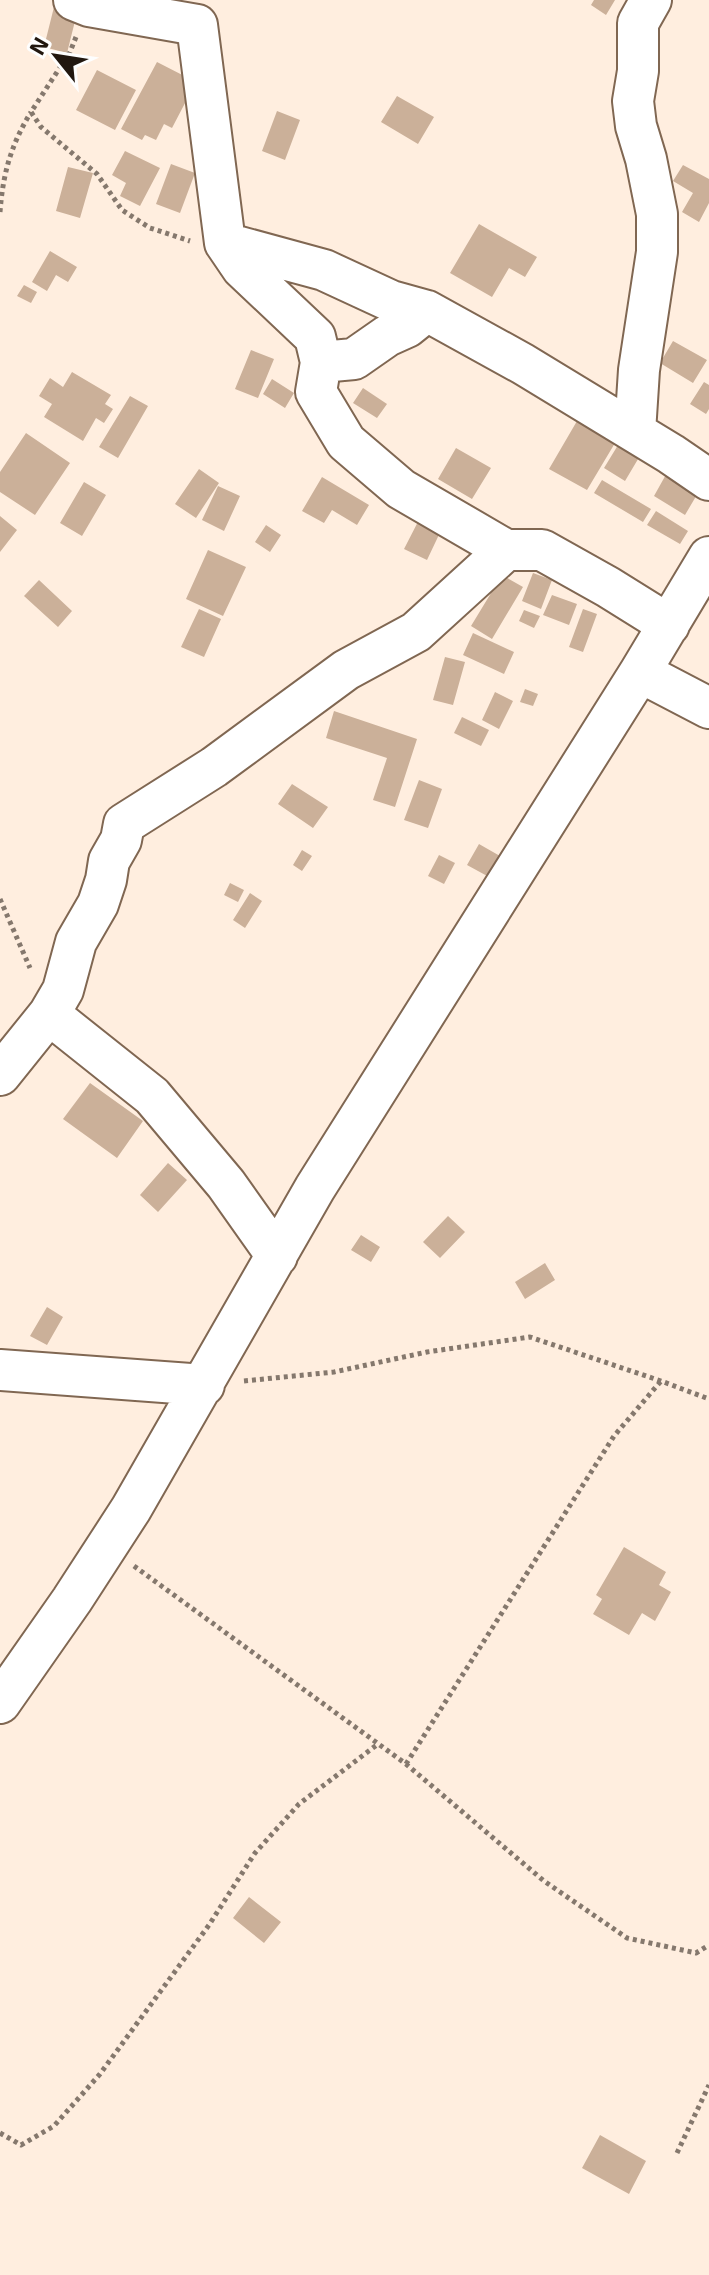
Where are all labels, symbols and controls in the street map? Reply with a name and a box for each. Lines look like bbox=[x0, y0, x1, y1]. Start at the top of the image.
north arrow bbox=[16, 16, 96, 96]
text: N bbox=[23, 32, 53, 59]

